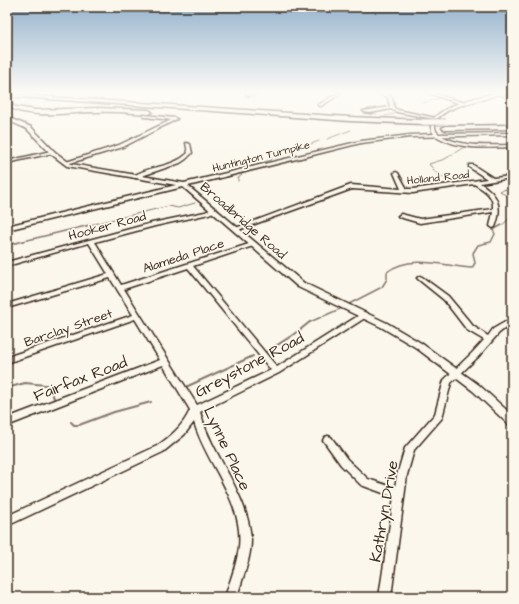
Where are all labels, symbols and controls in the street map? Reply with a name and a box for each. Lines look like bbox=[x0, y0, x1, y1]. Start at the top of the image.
street label: Huntington Turnpike bbox=[211, 137, 312, 177]
street label: Holland Road bbox=[406, 167, 470, 188]
street label: Broadbridge Road bbox=[196, 178, 291, 264]
street label: Hooker Road bbox=[66, 207, 148, 245]
street label: Alameda Place bbox=[140, 234, 226, 278]
street label: Barclay Street bbox=[22, 304, 116, 352]
street label: Greystone Road bbox=[191, 327, 308, 404]
street label: Fairfax Road bbox=[30, 351, 130, 407]
street label: Lynne Place bbox=[197, 403, 256, 495]
street label: Kathryn Drive bbox=[364, 458, 405, 564]

